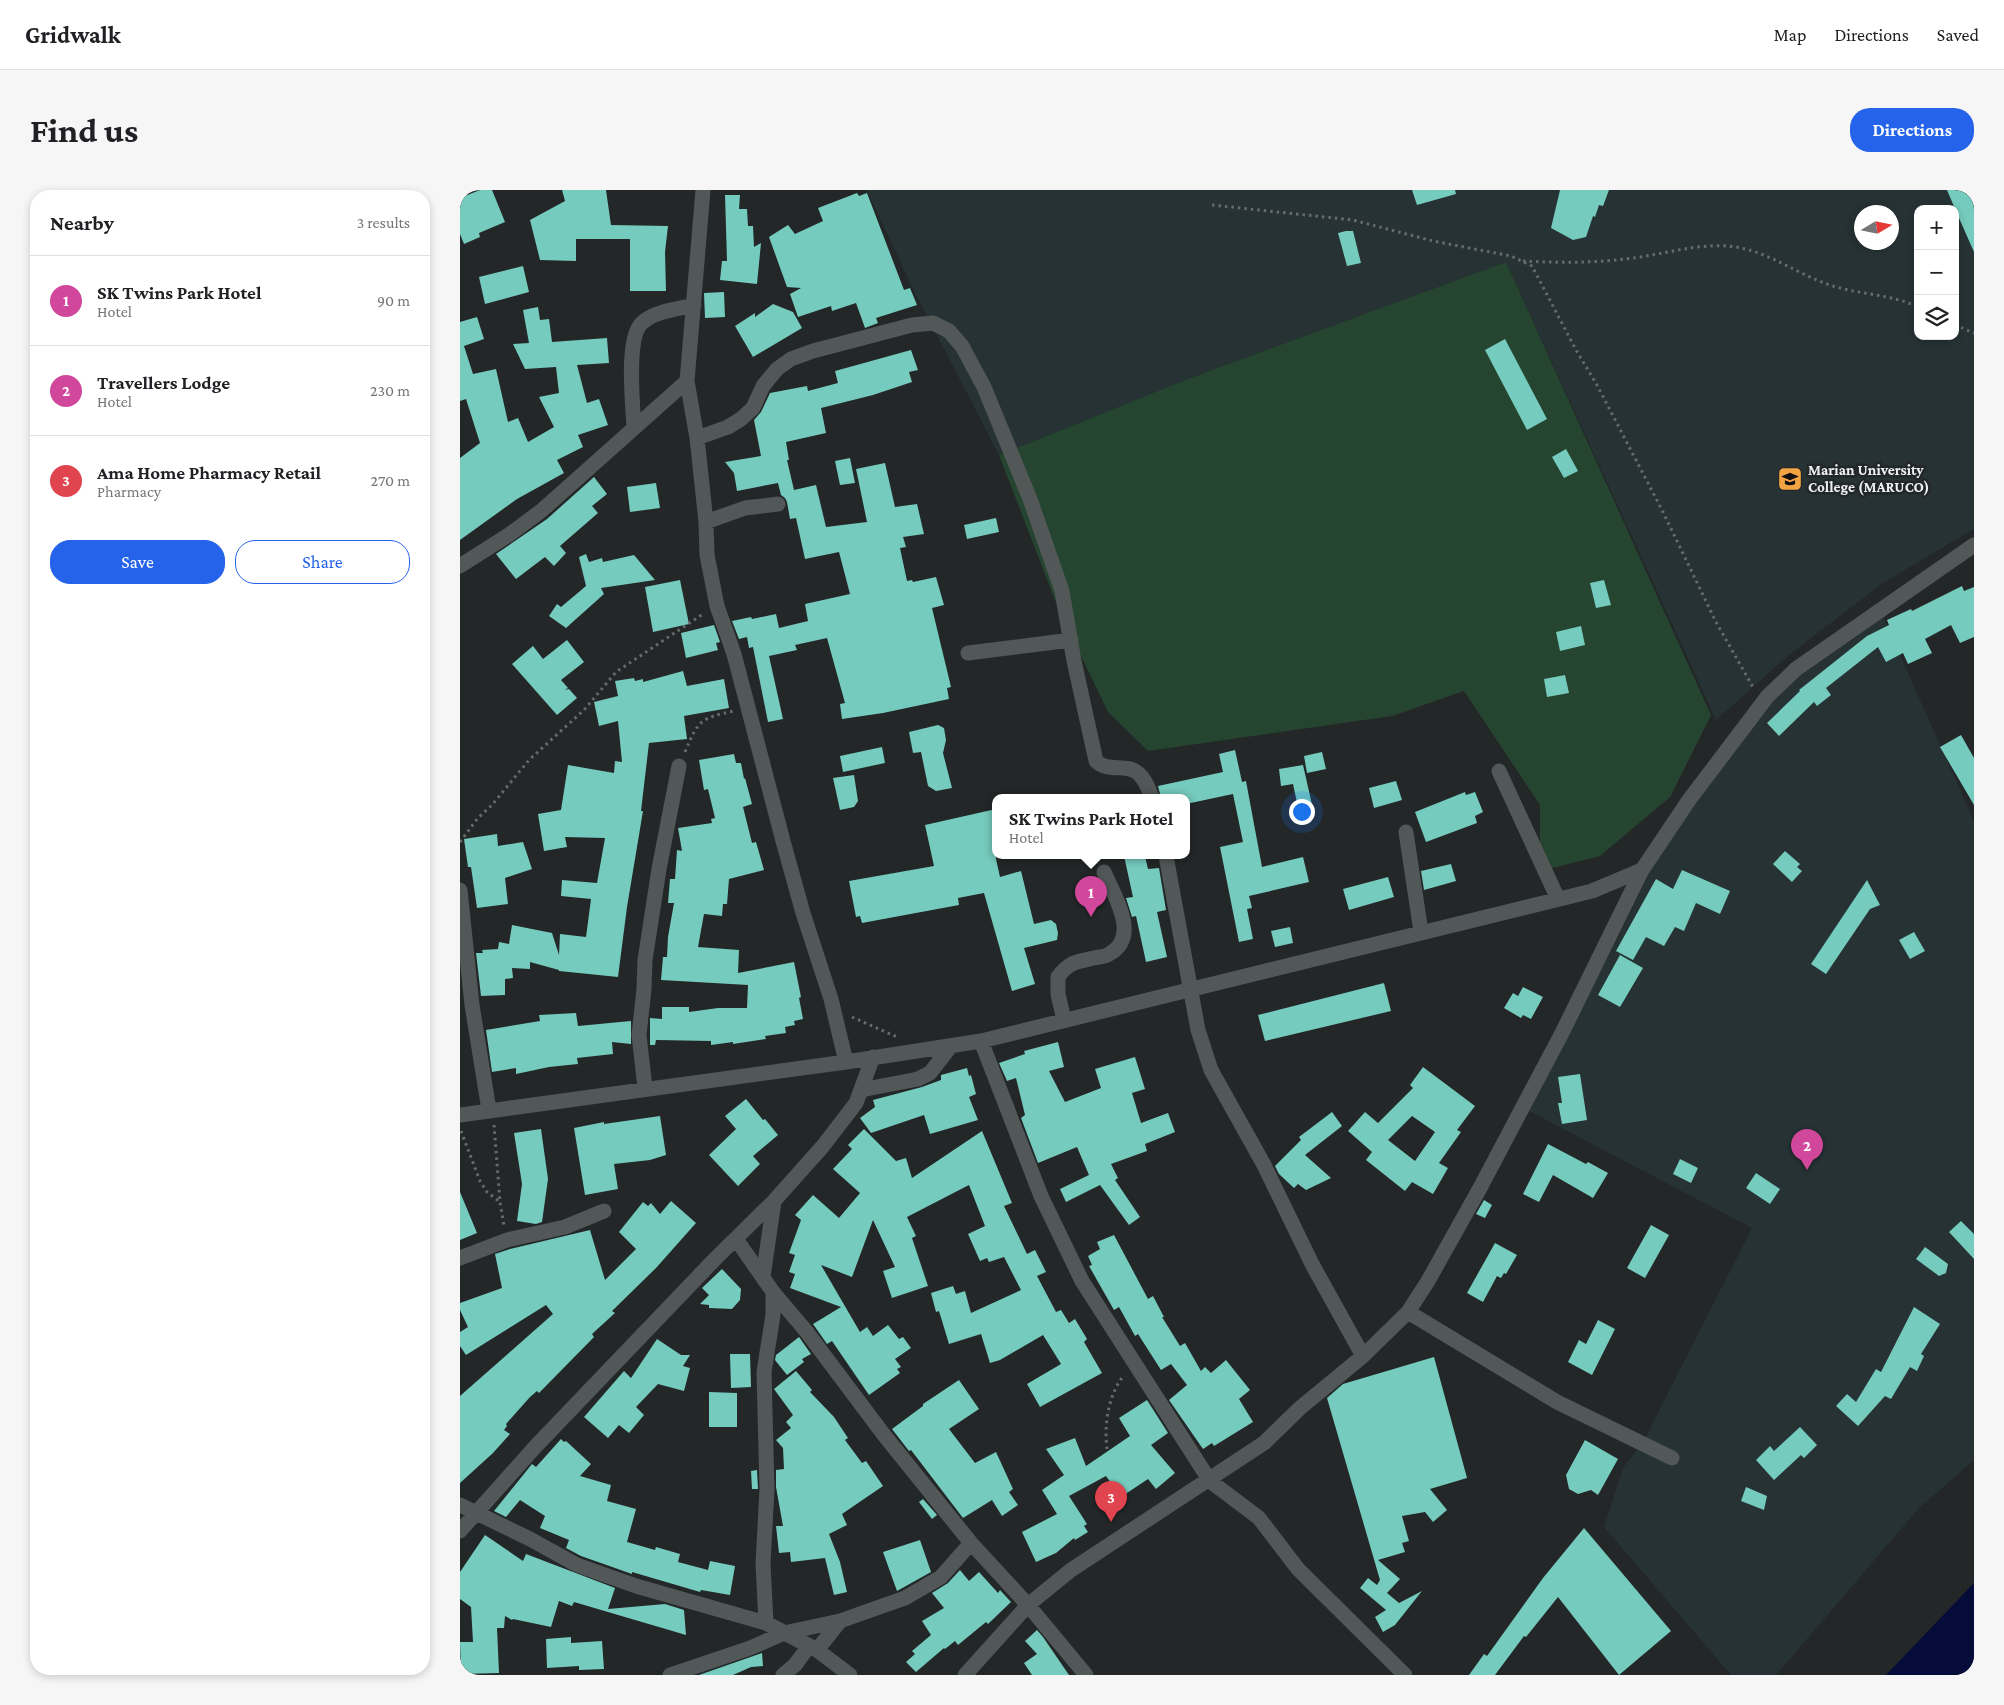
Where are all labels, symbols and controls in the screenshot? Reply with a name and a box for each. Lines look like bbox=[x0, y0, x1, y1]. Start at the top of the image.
text: Gridwalk bbox=[25, 21, 121, 48]
text: Map bbox=[1774, 25, 1806, 45]
text: Directions bbox=[1834, 25, 1909, 45]
text: Saved bbox=[1937, 25, 1979, 45]
button: Directions bbox=[1850, 108, 1974, 152]
text: Find us bbox=[30, 111, 138, 150]
north arrow bbox=[1854, 205, 1899, 250]
map controls bbox=[1914, 205, 1959, 340]
button: + bbox=[1914, 205, 1959, 250]
text: Nearby bbox=[50, 211, 114, 235]
text: 3 results bbox=[357, 214, 410, 231]
button: − bbox=[1914, 250, 1959, 295]
text: SK Twins Park Hotel bbox=[97, 282, 261, 303]
text: 1 bbox=[63, 292, 69, 309]
text: 90 m bbox=[377, 292, 410, 309]
button: layers bbox=[1914, 295, 1959, 340]
text: Hotel bbox=[97, 303, 132, 320]
text: Travellers Lodge bbox=[97, 372, 230, 393]
text: 2 bbox=[62, 382, 70, 399]
text: 230 m bbox=[370, 382, 410, 399]
text: Hotel bbox=[97, 393, 132, 410]
text: Ama Home Pharmacy Retail bbox=[97, 462, 321, 483]
place label: Marian University College (MARUCO) bbox=[1808, 462, 1930, 496]
school or university icon: Marian University College (MARUCO) bbox=[1777, 466, 1803, 492]
text: 3 bbox=[62, 472, 70, 489]
text: 270 m bbox=[371, 472, 410, 489]
text: Pharmacy bbox=[97, 483, 161, 500]
button: Save bbox=[50, 540, 225, 584]
button: Share bbox=[235, 540, 410, 584]
popup bbox=[992, 794, 1190, 859]
your location bbox=[1289, 799, 1315, 825]
text: SK Twins Park Hotel bbox=[1009, 808, 1173, 829]
text: Hotel bbox=[1009, 829, 1044, 846]
pin: 1 bbox=[1075, 876, 1107, 917]
pin: 2 bbox=[1791, 1129, 1823, 1170]
pin: 3 bbox=[1095, 1481, 1127, 1522]

